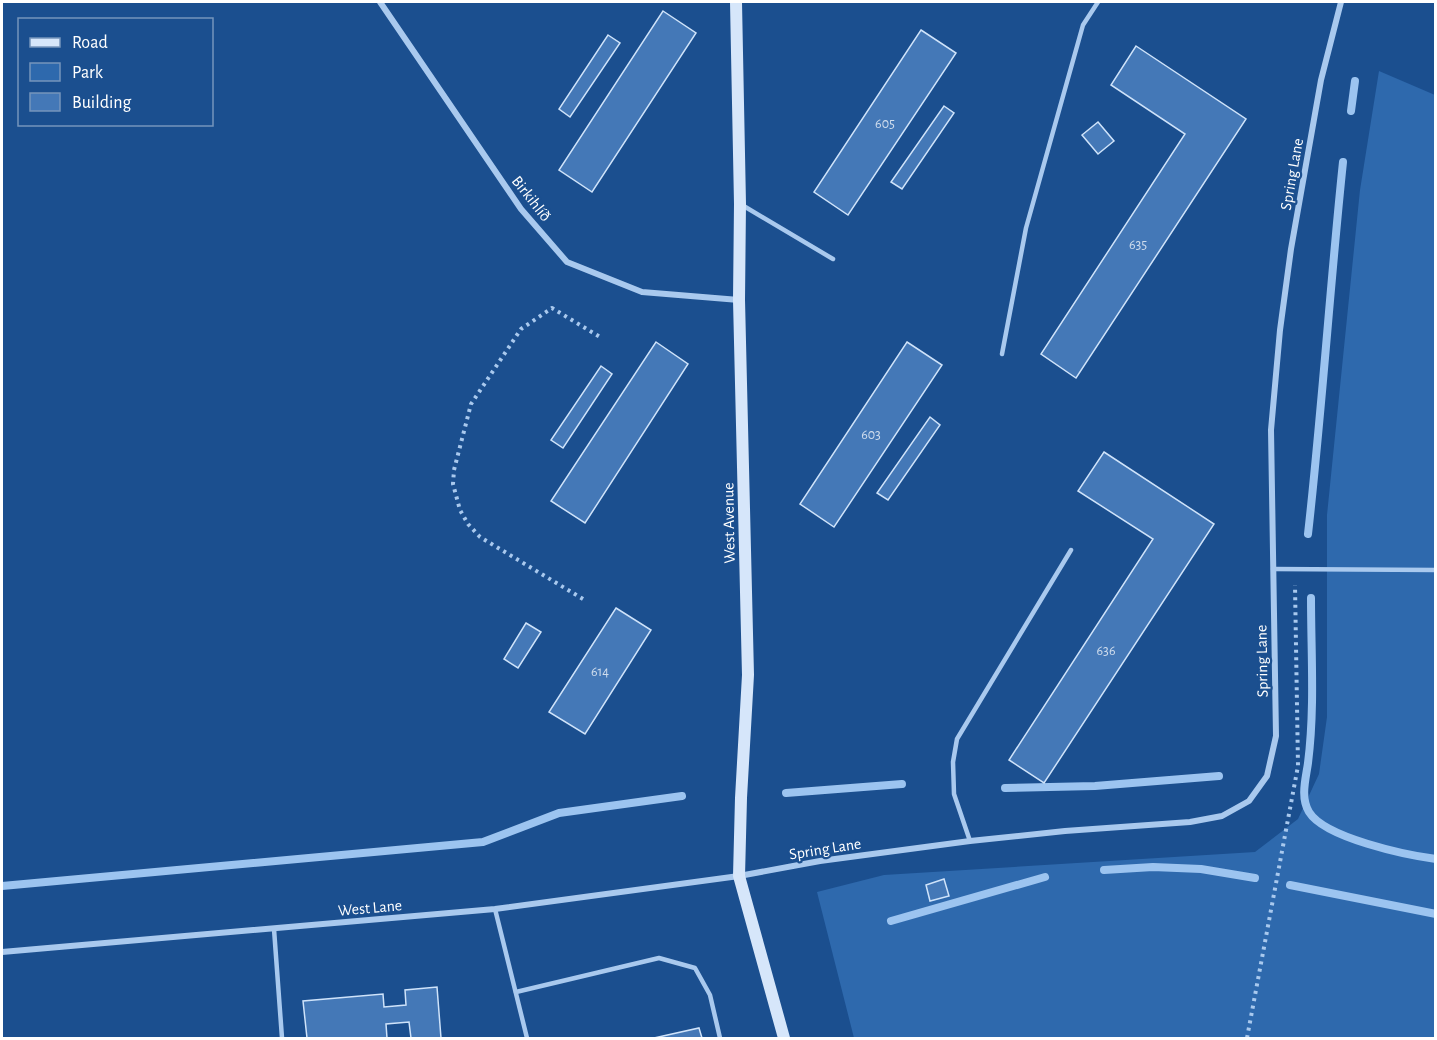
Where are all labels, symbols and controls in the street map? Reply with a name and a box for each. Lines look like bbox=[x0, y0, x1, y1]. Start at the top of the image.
legend bbox=[18, 18, 213, 126]
text: Road bbox=[72, 34, 108, 52]
text: Park bbox=[72, 64, 104, 82]
text: Building bbox=[72, 94, 132, 112]
house number: 605 bbox=[875, 117, 895, 131]
street label: Spring Lane bbox=[1278, 137, 1306, 211]
street label: Birkihlíð bbox=[509, 173, 554, 224]
house number: 635 bbox=[1129, 238, 1147, 252]
house number: 603 bbox=[861, 428, 881, 442]
street label: West Avenue bbox=[720, 482, 738, 564]
street label: Spring Lane bbox=[1253, 624, 1271, 698]
house number: 636 bbox=[1097, 644, 1115, 658]
house number: 614 bbox=[591, 665, 609, 679]
street label: Spring Lane bbox=[788, 835, 862, 863]
street label: West Lane bbox=[337, 897, 403, 919]

